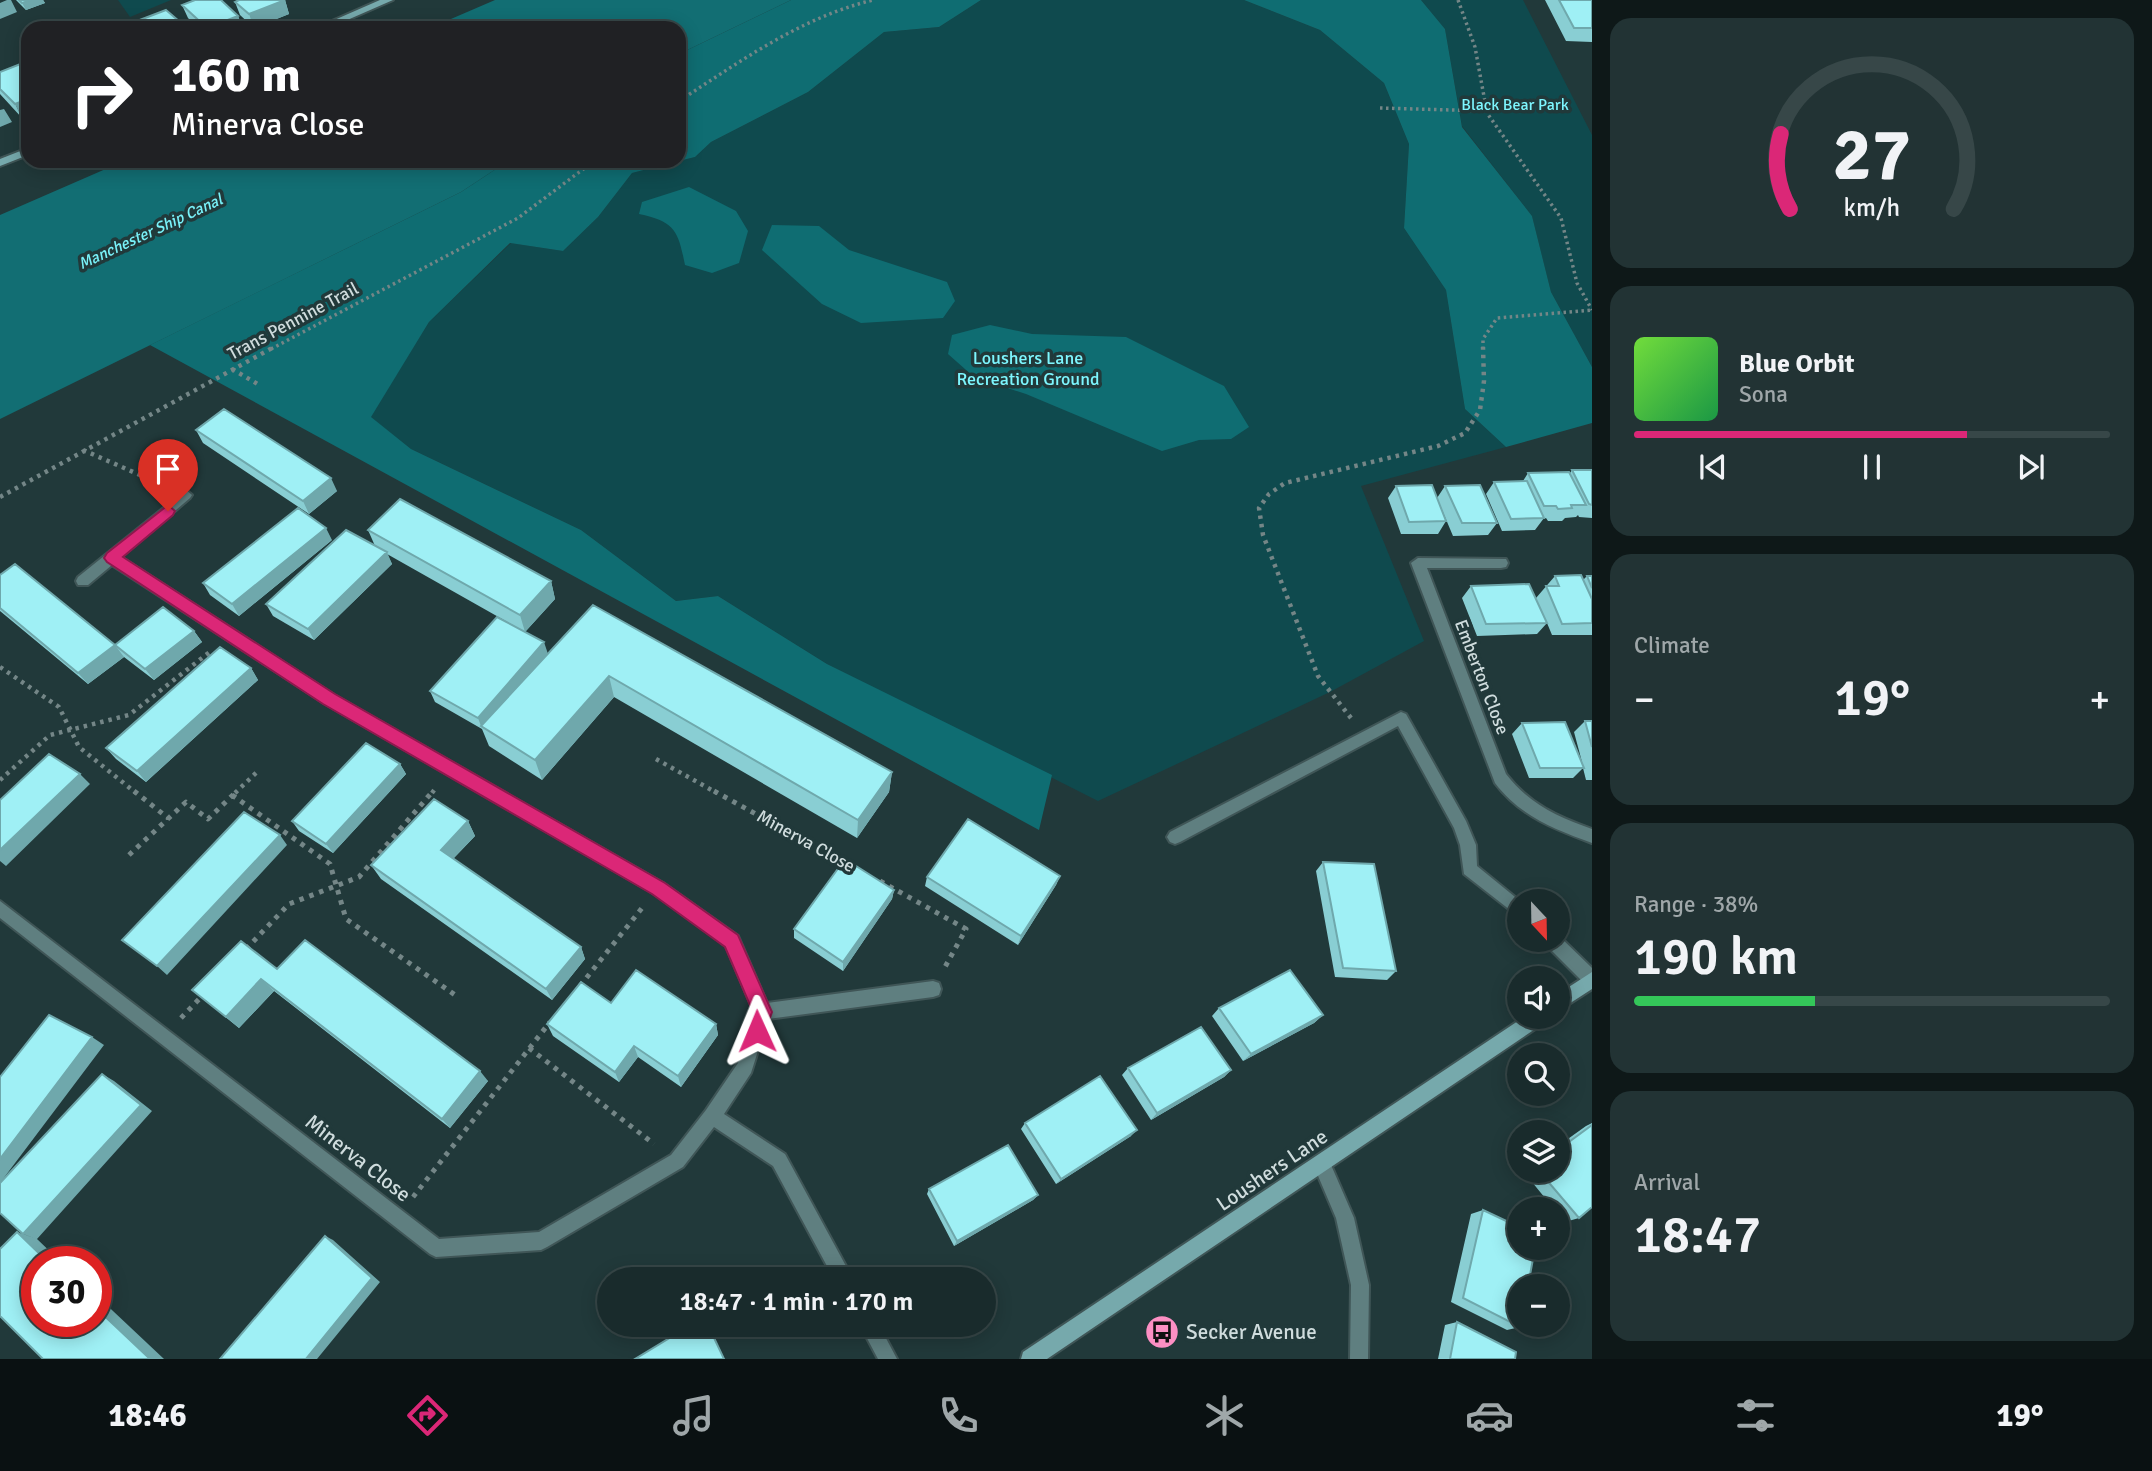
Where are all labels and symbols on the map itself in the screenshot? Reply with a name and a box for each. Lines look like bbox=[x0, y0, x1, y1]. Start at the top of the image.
park label: Black Bear Park bbox=[1461, 95, 1569, 115]
water label: Manchester Ship Canal bbox=[75, 189, 227, 274]
street label: Trans Pennine Trail bbox=[224, 277, 362, 365]
park label: Loushers Lane Recreation Ground bbox=[956, 347, 1100, 390]
pin bbox=[138, 439, 198, 511]
street label: Emberton Close bbox=[1450, 616, 1514, 738]
street label: Minerva Close bbox=[753, 805, 859, 877]
north arrow bbox=[1507, 889, 1570, 952]
position arrow bbox=[720, 994, 794, 1068]
street label: Minerva Close bbox=[300, 1109, 416, 1207]
street label: Loushers Lane bbox=[1211, 1123, 1333, 1217]
speed limit sign: 30 bbox=[21, 1246, 112, 1337]
bus stop icon: Secker Avenue bbox=[1143, 1313, 1181, 1351]
place label: Secker Avenue bbox=[1186, 1319, 1317, 1345]

